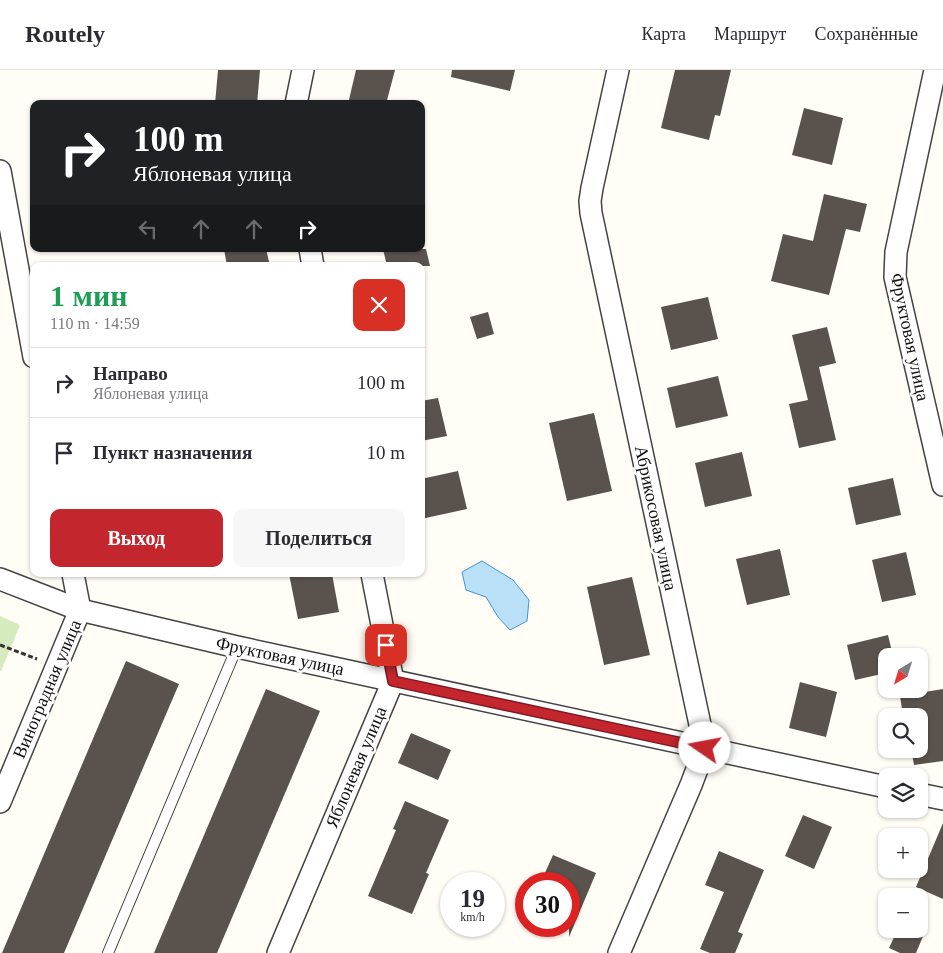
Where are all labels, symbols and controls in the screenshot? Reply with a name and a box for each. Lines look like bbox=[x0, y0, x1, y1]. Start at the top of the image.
text: Routely bbox=[25, 21, 105, 47]
text: Карта bbox=[641, 24, 686, 44]
text: Маршрут bbox=[714, 24, 786, 44]
text: Сохранённые bbox=[814, 24, 918, 44]
icon: right bbox=[50, 120, 115, 185]
text: 100 m bbox=[133, 120, 223, 159]
text: Яблоневая улица bbox=[133, 161, 292, 186]
icon: left bbox=[134, 215, 162, 243]
icon: ahead bbox=[187, 215, 215, 243]
icon: ahead bbox=[240, 215, 268, 243]
icon: right bbox=[293, 215, 321, 243]
street label: Фруктовая улица bbox=[887, 271, 933, 403]
text: 1 мин bbox=[50, 279, 128, 312]
button: close bbox=[353, 279, 405, 331]
text: 110 m · 14:59 bbox=[50, 315, 140, 332]
text: Направо bbox=[93, 363, 168, 384]
icon: right bbox=[50, 369, 78, 397]
text: 100 m bbox=[357, 372, 405, 393]
text: Яблоневая улица bbox=[93, 385, 208, 402]
icon: arrive bbox=[50, 439, 78, 467]
text: Пункт назначения bbox=[93, 442, 252, 463]
text: 10 m bbox=[366, 442, 405, 463]
street label: Абрикосовая улица bbox=[631, 444, 681, 592]
button: Выход bbox=[50, 509, 223, 567]
button: Поделиться bbox=[233, 509, 405, 567]
street label: Виноградная улица bbox=[9, 617, 85, 761]
pin bbox=[365, 624, 407, 666]
icon: arrive bbox=[372, 631, 400, 659]
street label: Фруктовая улица bbox=[214, 633, 346, 679]
north arrow bbox=[878, 648, 928, 698]
map controls bbox=[878, 648, 928, 938]
street label: Яблоневая улица bbox=[321, 703, 391, 831]
button: search bbox=[878, 708, 928, 758]
position arrow bbox=[678, 721, 730, 773]
button: layers bbox=[878, 768, 928, 818]
button: + bbox=[878, 828, 928, 878]
speed limit sign: 30 bbox=[515, 872, 580, 937]
text: 19 bbox=[460, 885, 485, 912]
button: − bbox=[878, 888, 928, 938]
text: km/h bbox=[460, 910, 485, 924]

